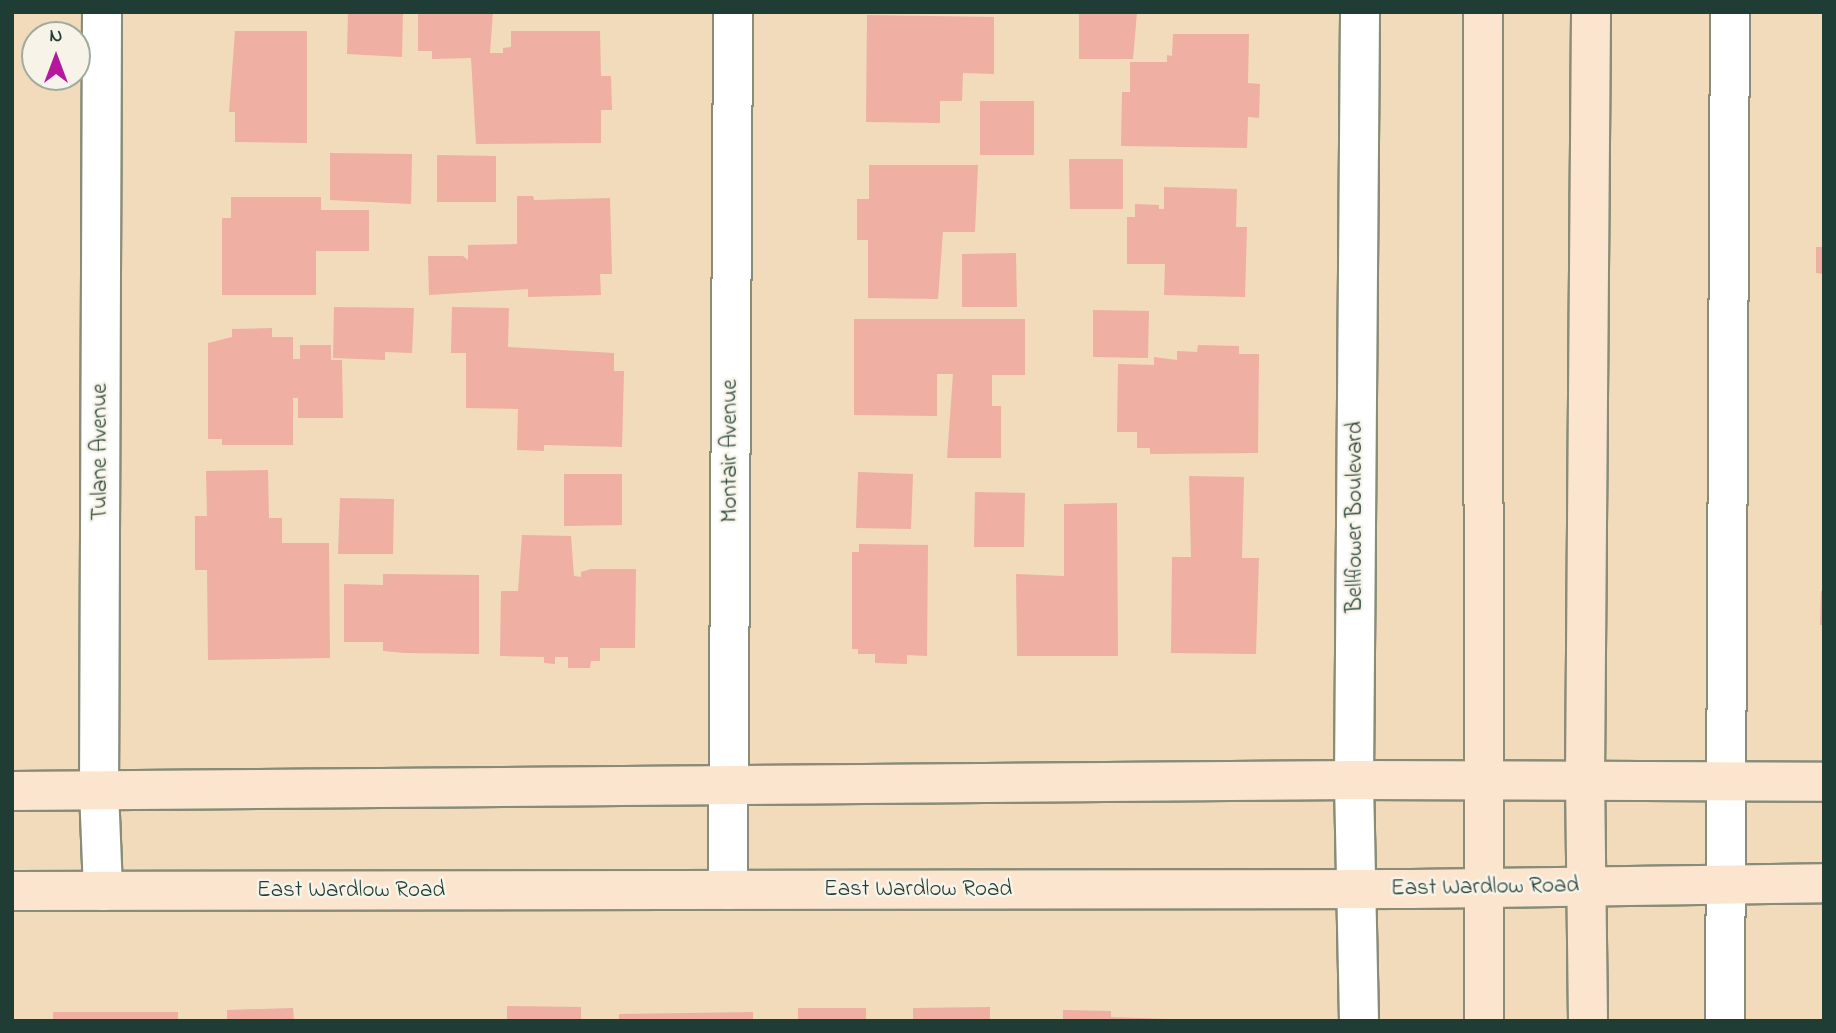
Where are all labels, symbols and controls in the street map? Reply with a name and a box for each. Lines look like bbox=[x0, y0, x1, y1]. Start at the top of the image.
north arrow bbox=[21, 21, 91, 91]
text: N bbox=[50, 23, 62, 50]
street label: Montair Avenue bbox=[717, 379, 745, 523]
street label: Tulane Avenue bbox=[87, 383, 115, 521]
street label: Bellflower Boulevard bbox=[1342, 421, 1370, 613]
street label: East Wardlow Road bbox=[1391, 873, 1579, 903]
street label: East Wardlow Road bbox=[824, 876, 1012, 904]
street label: East Wardlow Road bbox=[257, 877, 445, 905]

